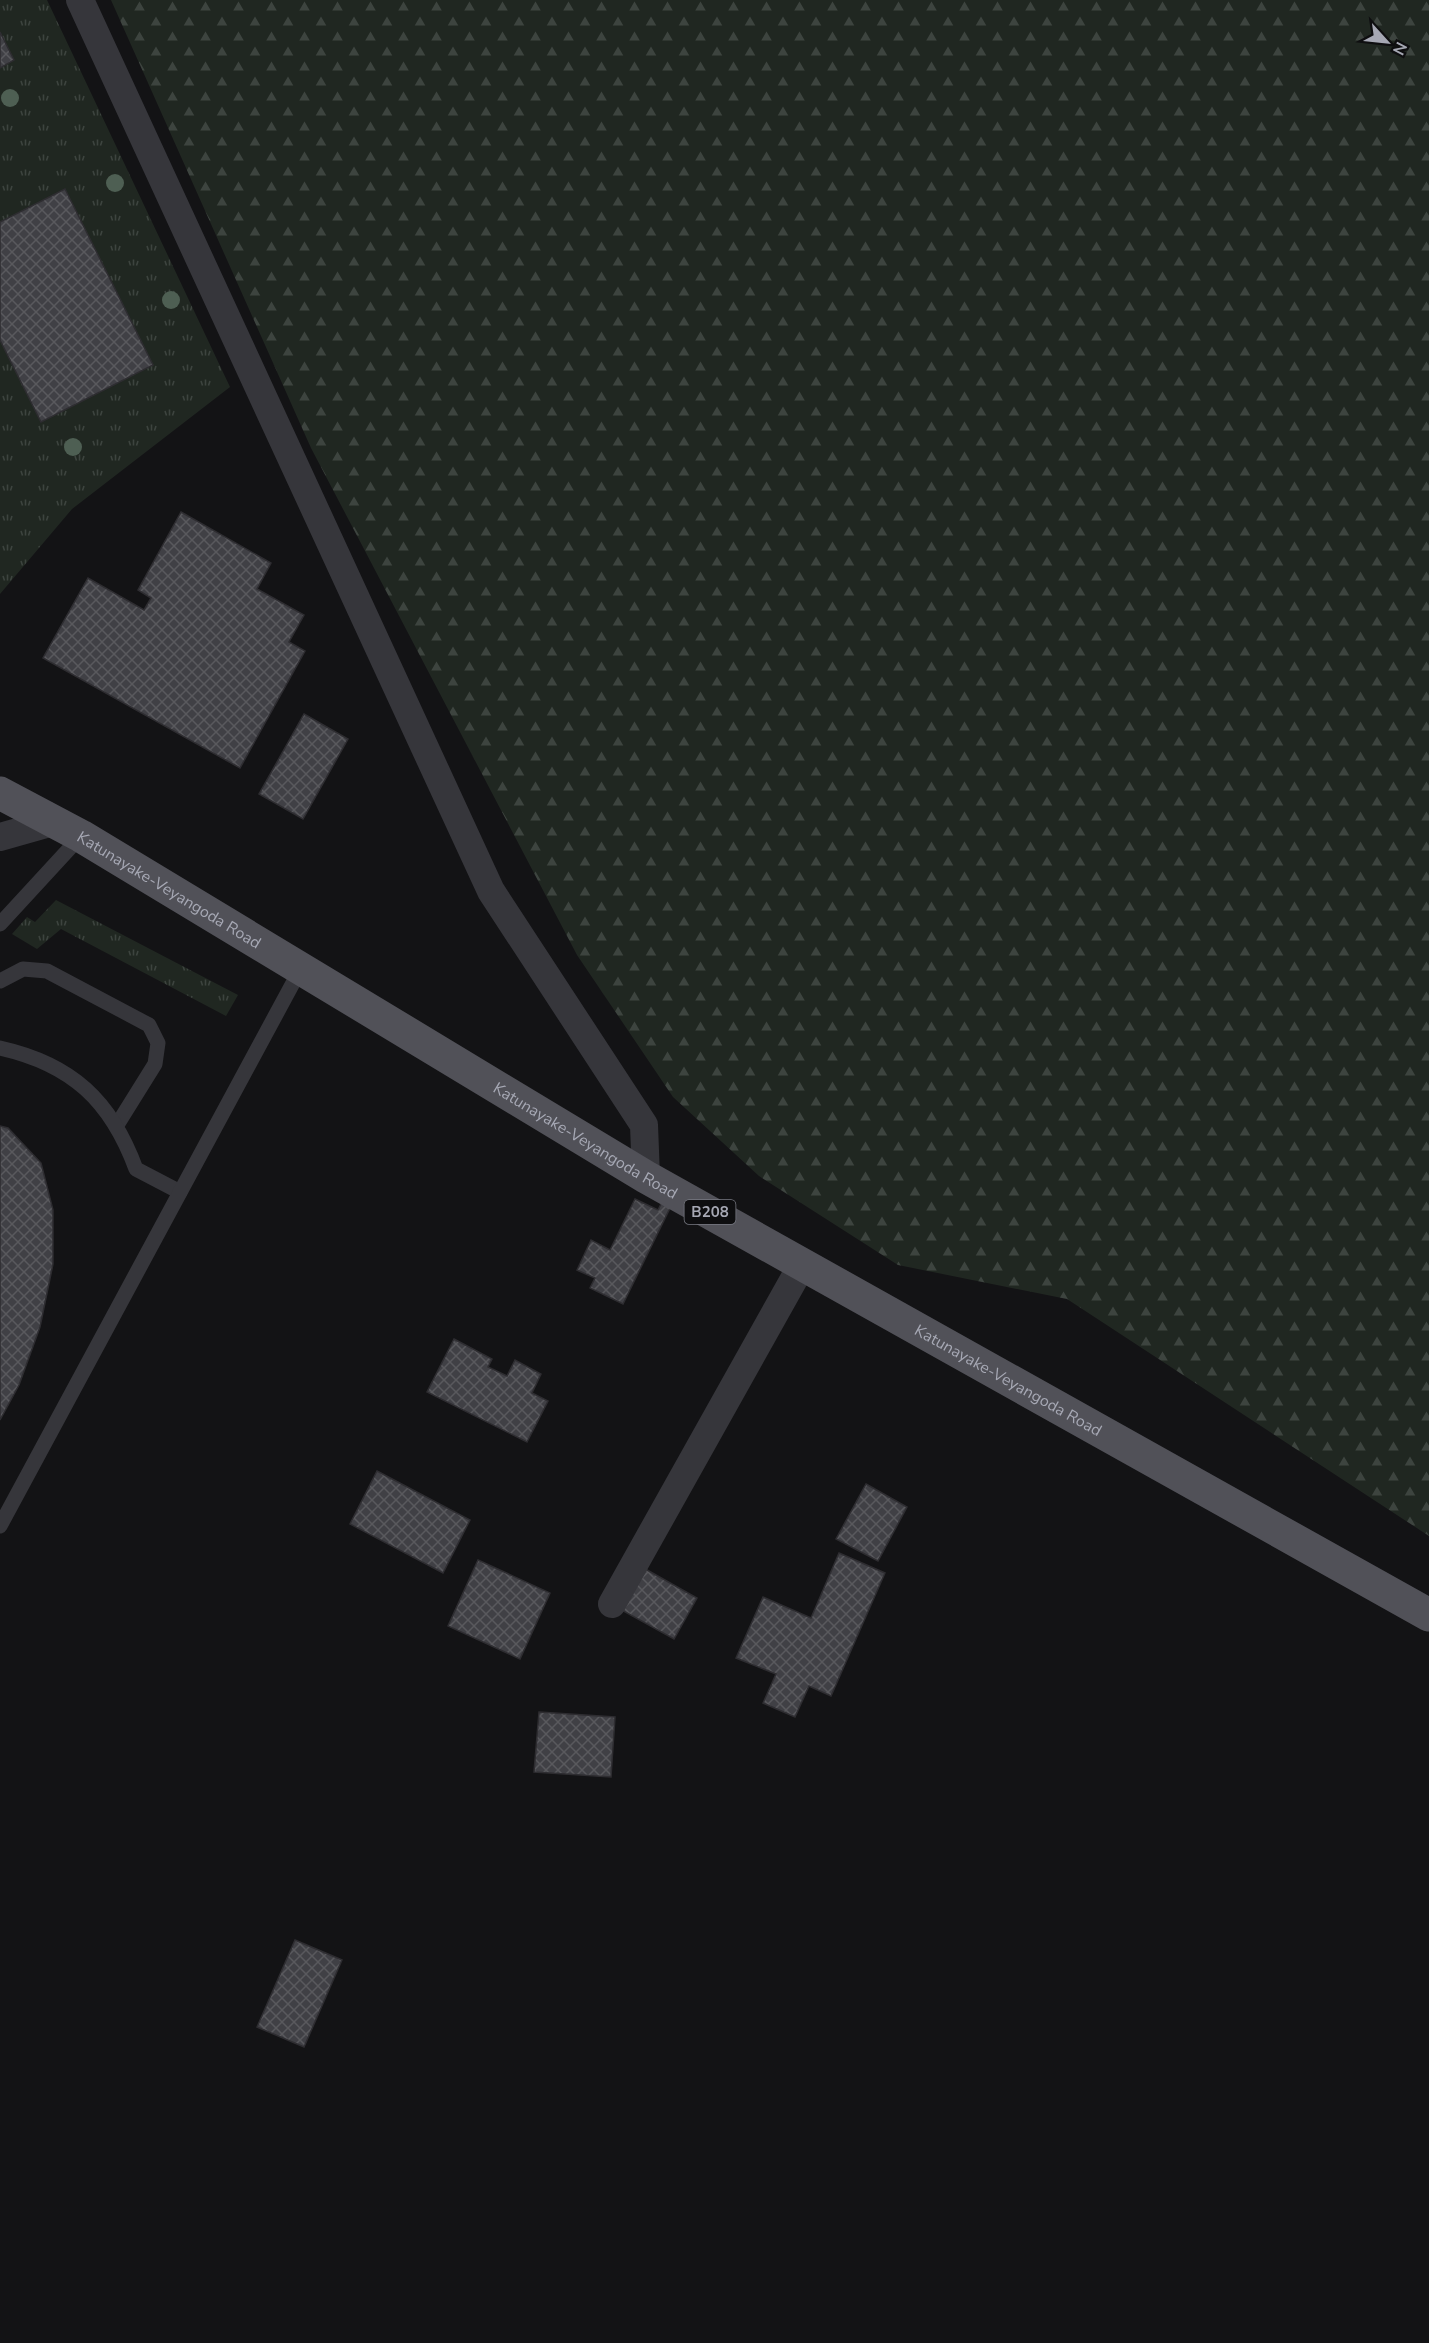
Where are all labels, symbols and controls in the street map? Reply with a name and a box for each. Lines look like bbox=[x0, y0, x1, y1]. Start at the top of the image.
north arrow bbox=[1357, 12, 1417, 72]
text: N bbox=[1387, 38, 1412, 59]
street label: Katunayake-Veyangoda Road bbox=[73, 826, 265, 954]
street label: Katunayake-Veyangoda Road bbox=[489, 1077, 681, 1205]
road number: B208 bbox=[684, 1200, 736, 1224]
street label: Katunayake-Veyangoda Road bbox=[910, 1319, 1106, 1442]

